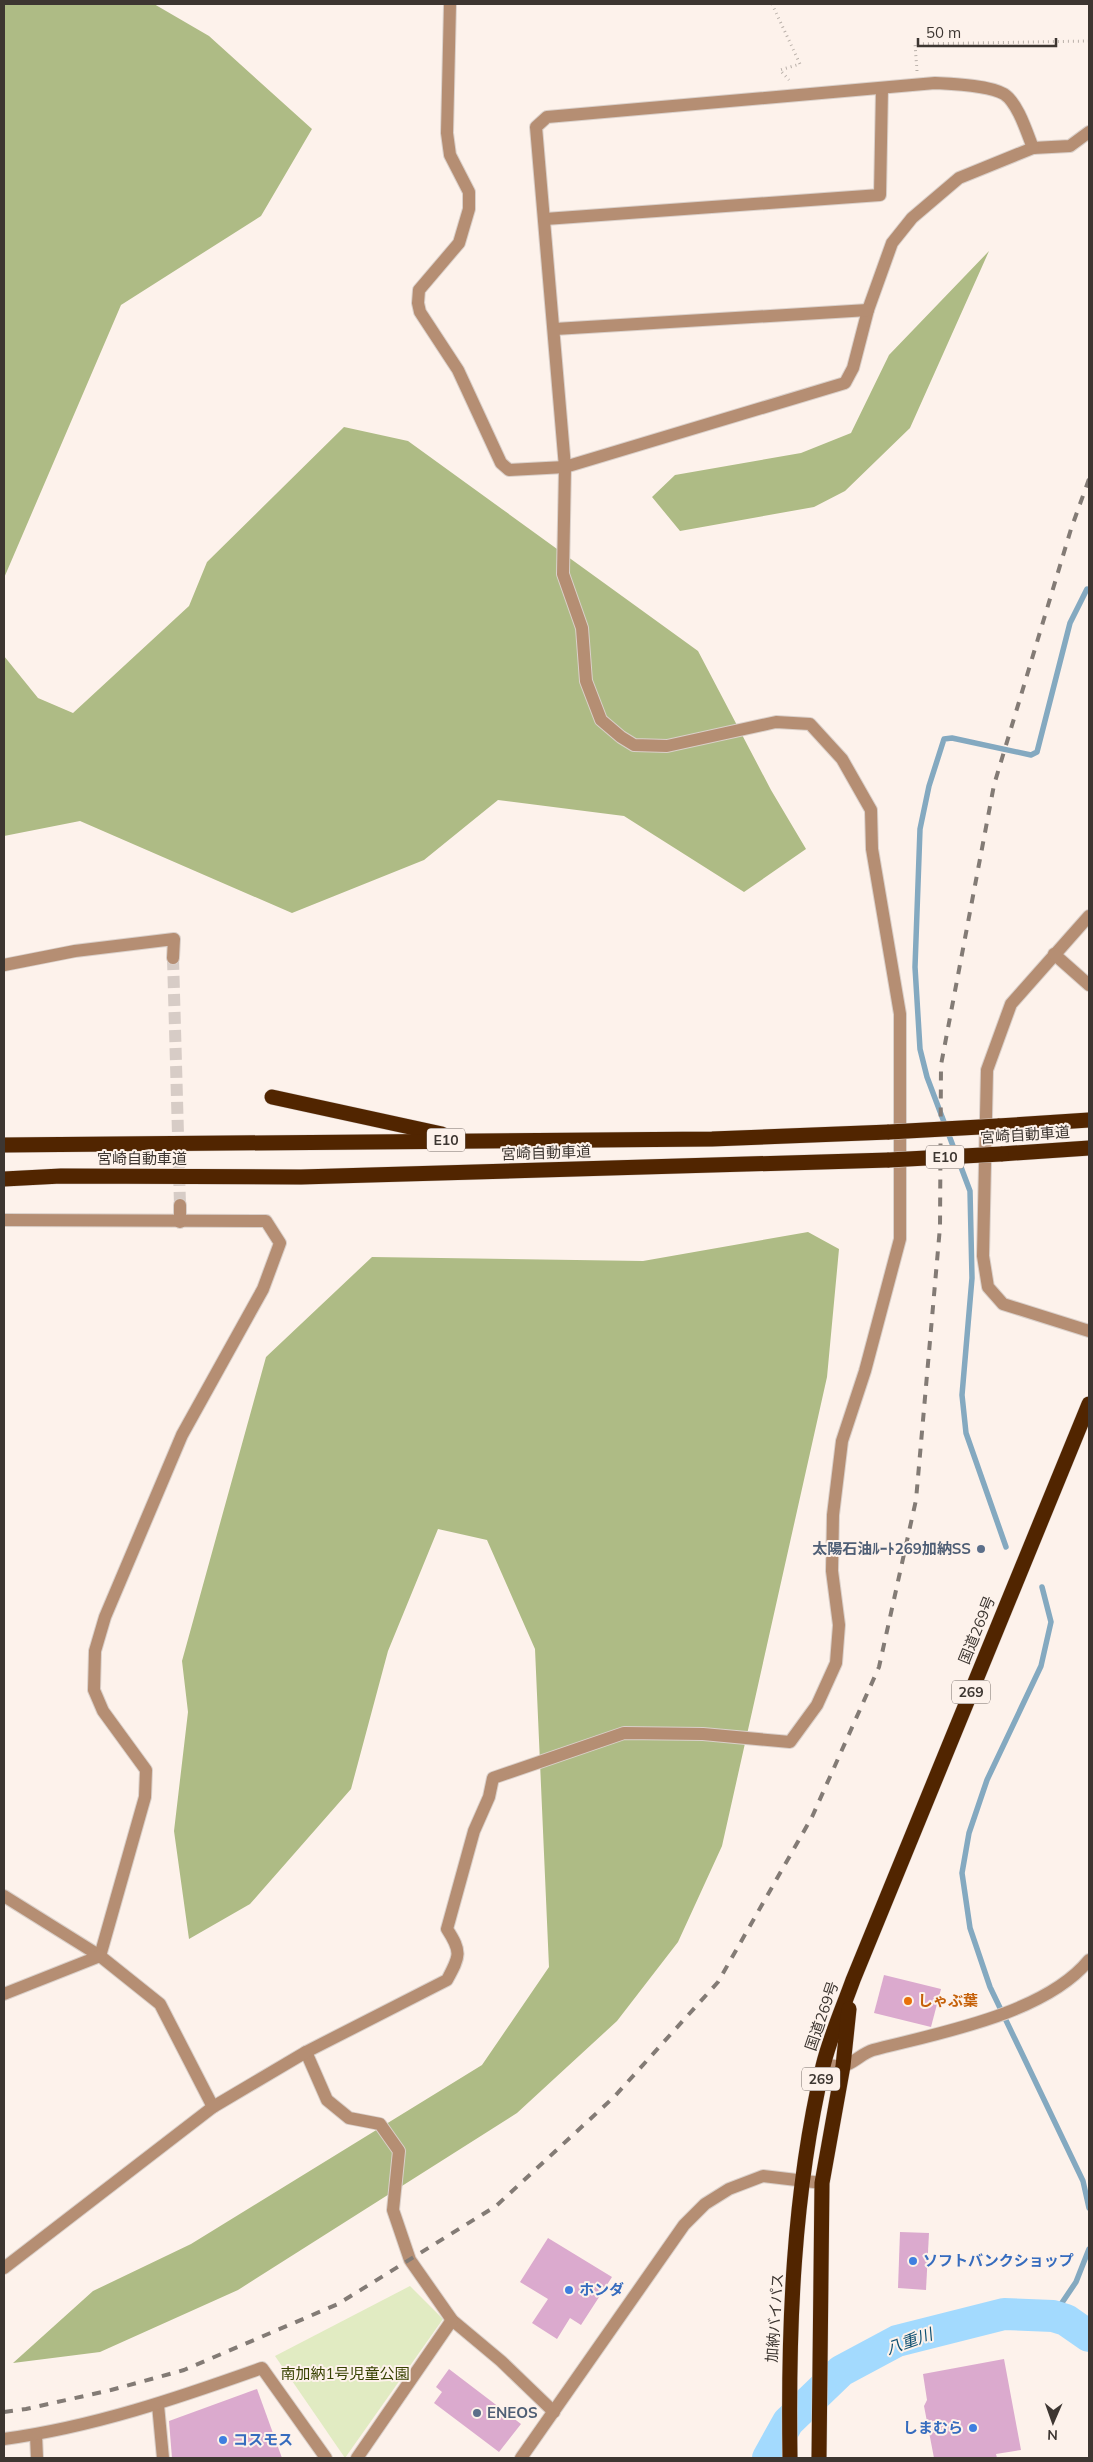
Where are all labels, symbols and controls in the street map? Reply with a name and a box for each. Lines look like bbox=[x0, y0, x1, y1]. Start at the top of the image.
scale bar bbox=[918, 15, 1056, 47]
text: 50 m bbox=[926, 23, 961, 42]
street label: 宮崎自動車道 bbox=[979, 1122, 1071, 1147]
road number: E10 bbox=[427, 1128, 465, 1152]
street label: 宮崎自動車道 bbox=[501, 1141, 591, 1164]
road number: E10 bbox=[926, 1146, 964, 1168]
street label: 宮崎自動車道 bbox=[97, 1149, 187, 1168]
place label: 太陽石油ﾙｰﾄ269加納SS bbox=[812, 1539, 971, 1558]
marker: 太陽石油ﾙｰﾄ269加納SS bbox=[975, 1543, 987, 1555]
street label: 国道269号 bbox=[954, 1593, 999, 1667]
road number: 269 bbox=[952, 1680, 990, 1704]
street label: 国道269号 bbox=[801, 1979, 842, 2053]
place label: しゃぶ葉 bbox=[918, 1991, 978, 2010]
marker: しゃぶ葉 bbox=[902, 1995, 914, 2007]
road number: 269 bbox=[802, 2068, 840, 2090]
place label: ソフトバンクショップ bbox=[923, 2251, 1074, 2270]
marker: ソフトバンクショップ bbox=[907, 2255, 919, 2267]
street label: 加納バイパス bbox=[762, 2273, 787, 2363]
place label: ホンダ bbox=[579, 2280, 624, 2299]
marker: ホンダ bbox=[563, 2284, 575, 2296]
water label: 八重川 bbox=[883, 2323, 937, 2358]
park label: 南加納1号児童公園 bbox=[280, 2364, 410, 2383]
north arrow bbox=[1028, 2397, 1078, 2447]
place label: ENEOS bbox=[487, 2403, 538, 2422]
marker: ENEOS bbox=[471, 2407, 483, 2419]
place label: しまむら bbox=[903, 2418, 963, 2437]
marker: しまむら bbox=[967, 2422, 979, 2434]
text: N bbox=[1047, 2426, 1058, 2444]
place label: コスモス bbox=[233, 2430, 293, 2449]
marker: コスモス bbox=[217, 2434, 229, 2446]

